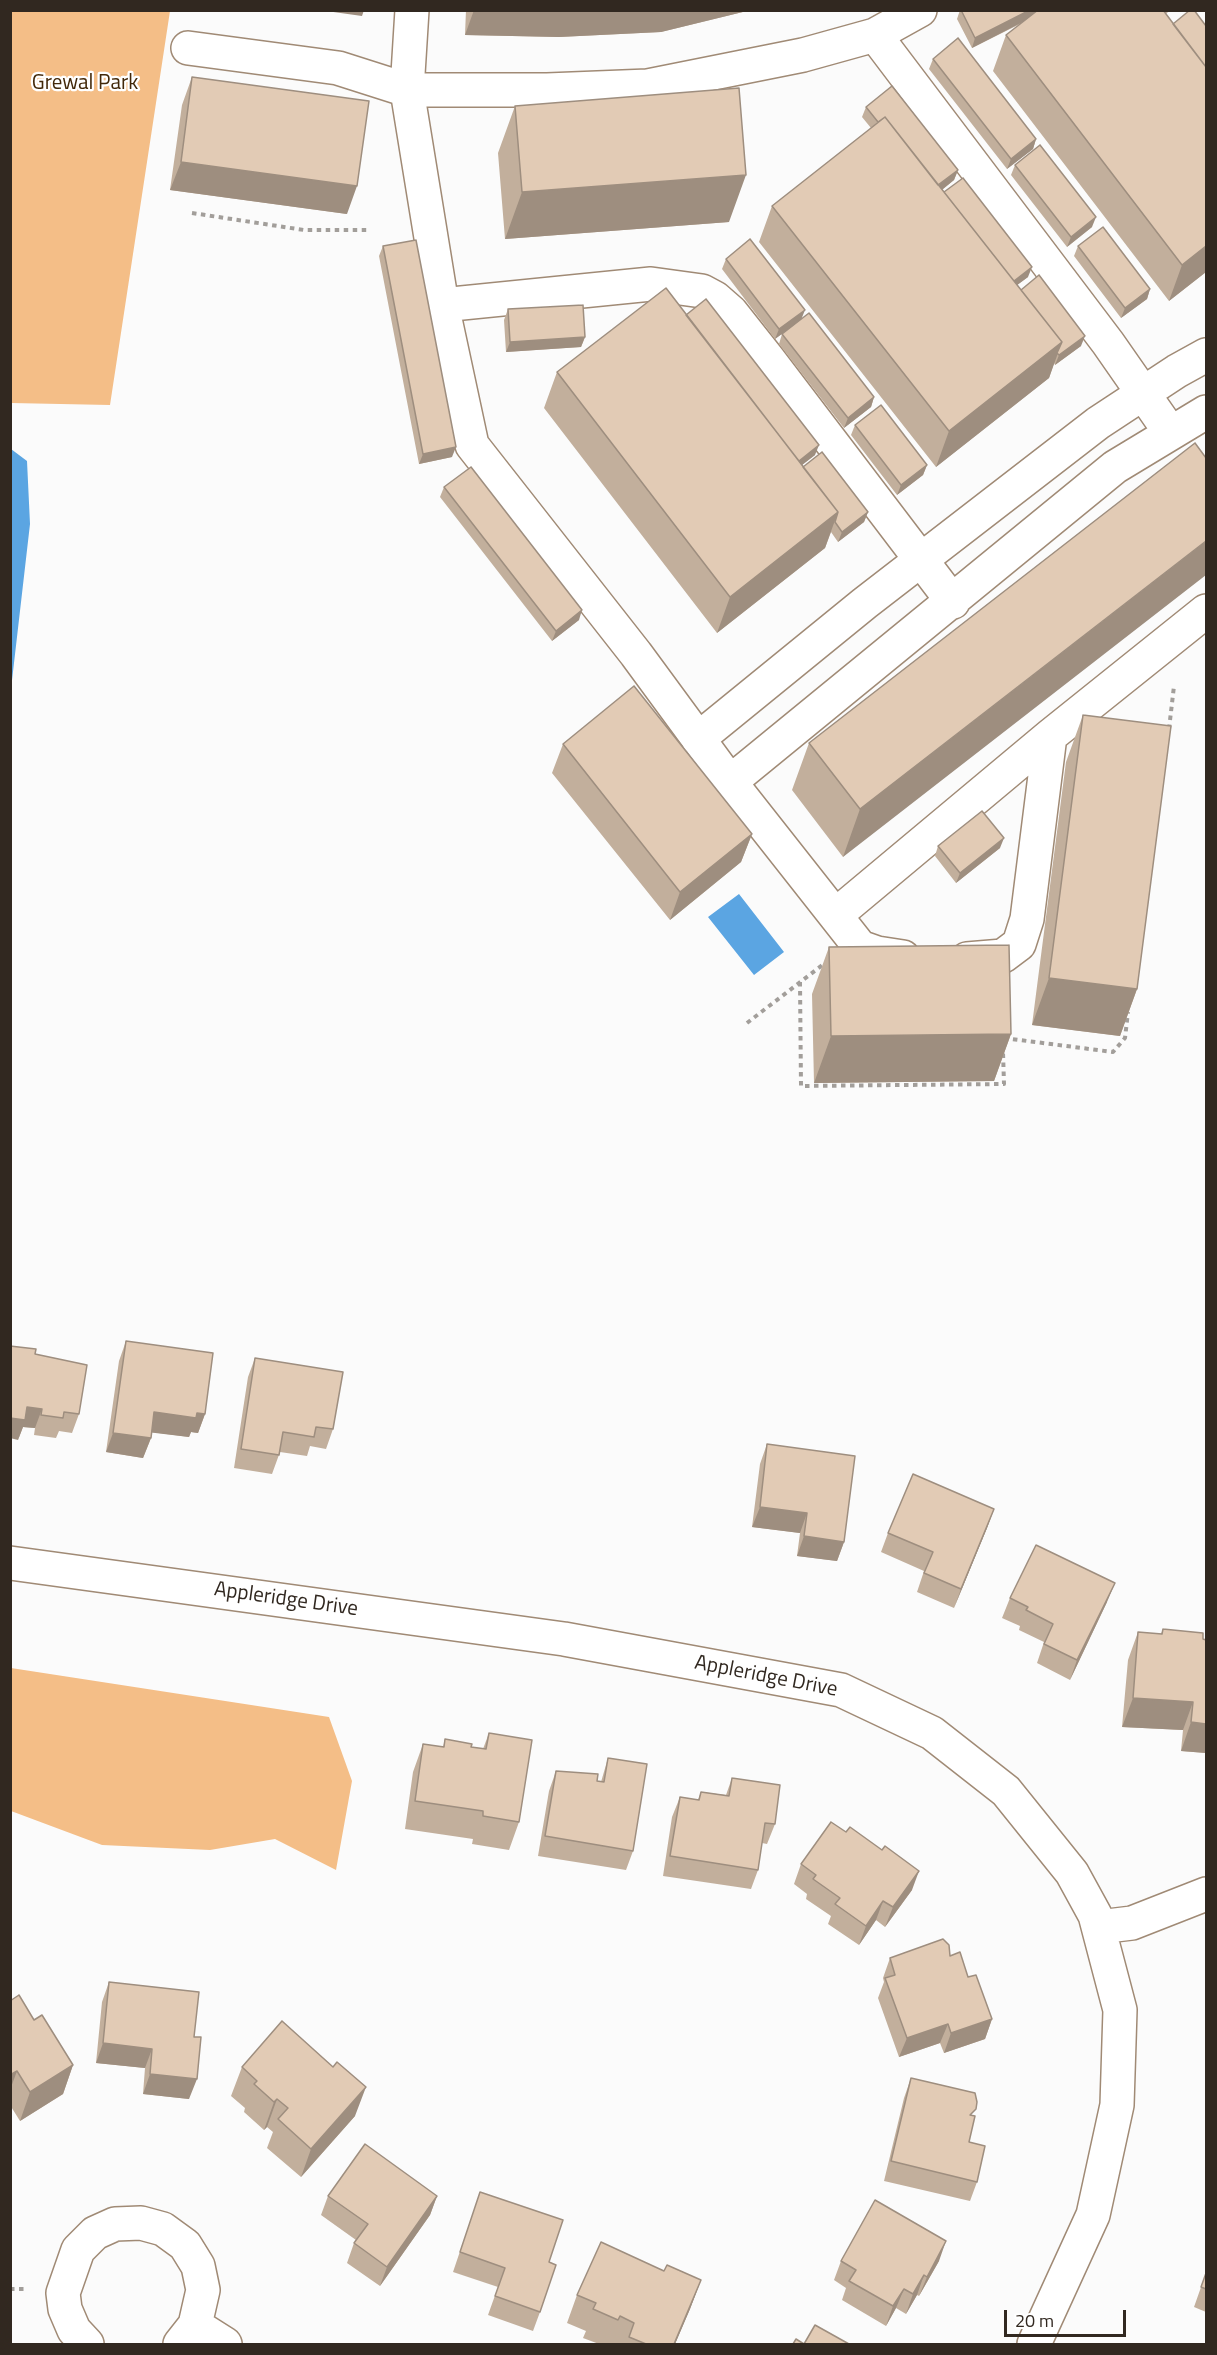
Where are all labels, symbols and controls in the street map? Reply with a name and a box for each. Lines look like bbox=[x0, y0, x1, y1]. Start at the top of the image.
park label: Grewal Park bbox=[32, 71, 138, 97]
street label: Appleridge Drive bbox=[212, 1577, 360, 1623]
street label: Appleridge Drive bbox=[692, 1651, 840, 1703]
scale bar bbox=[1007, 2298, 1128, 2336]
text: 20 m bbox=[1015, 2307, 1054, 2334]

